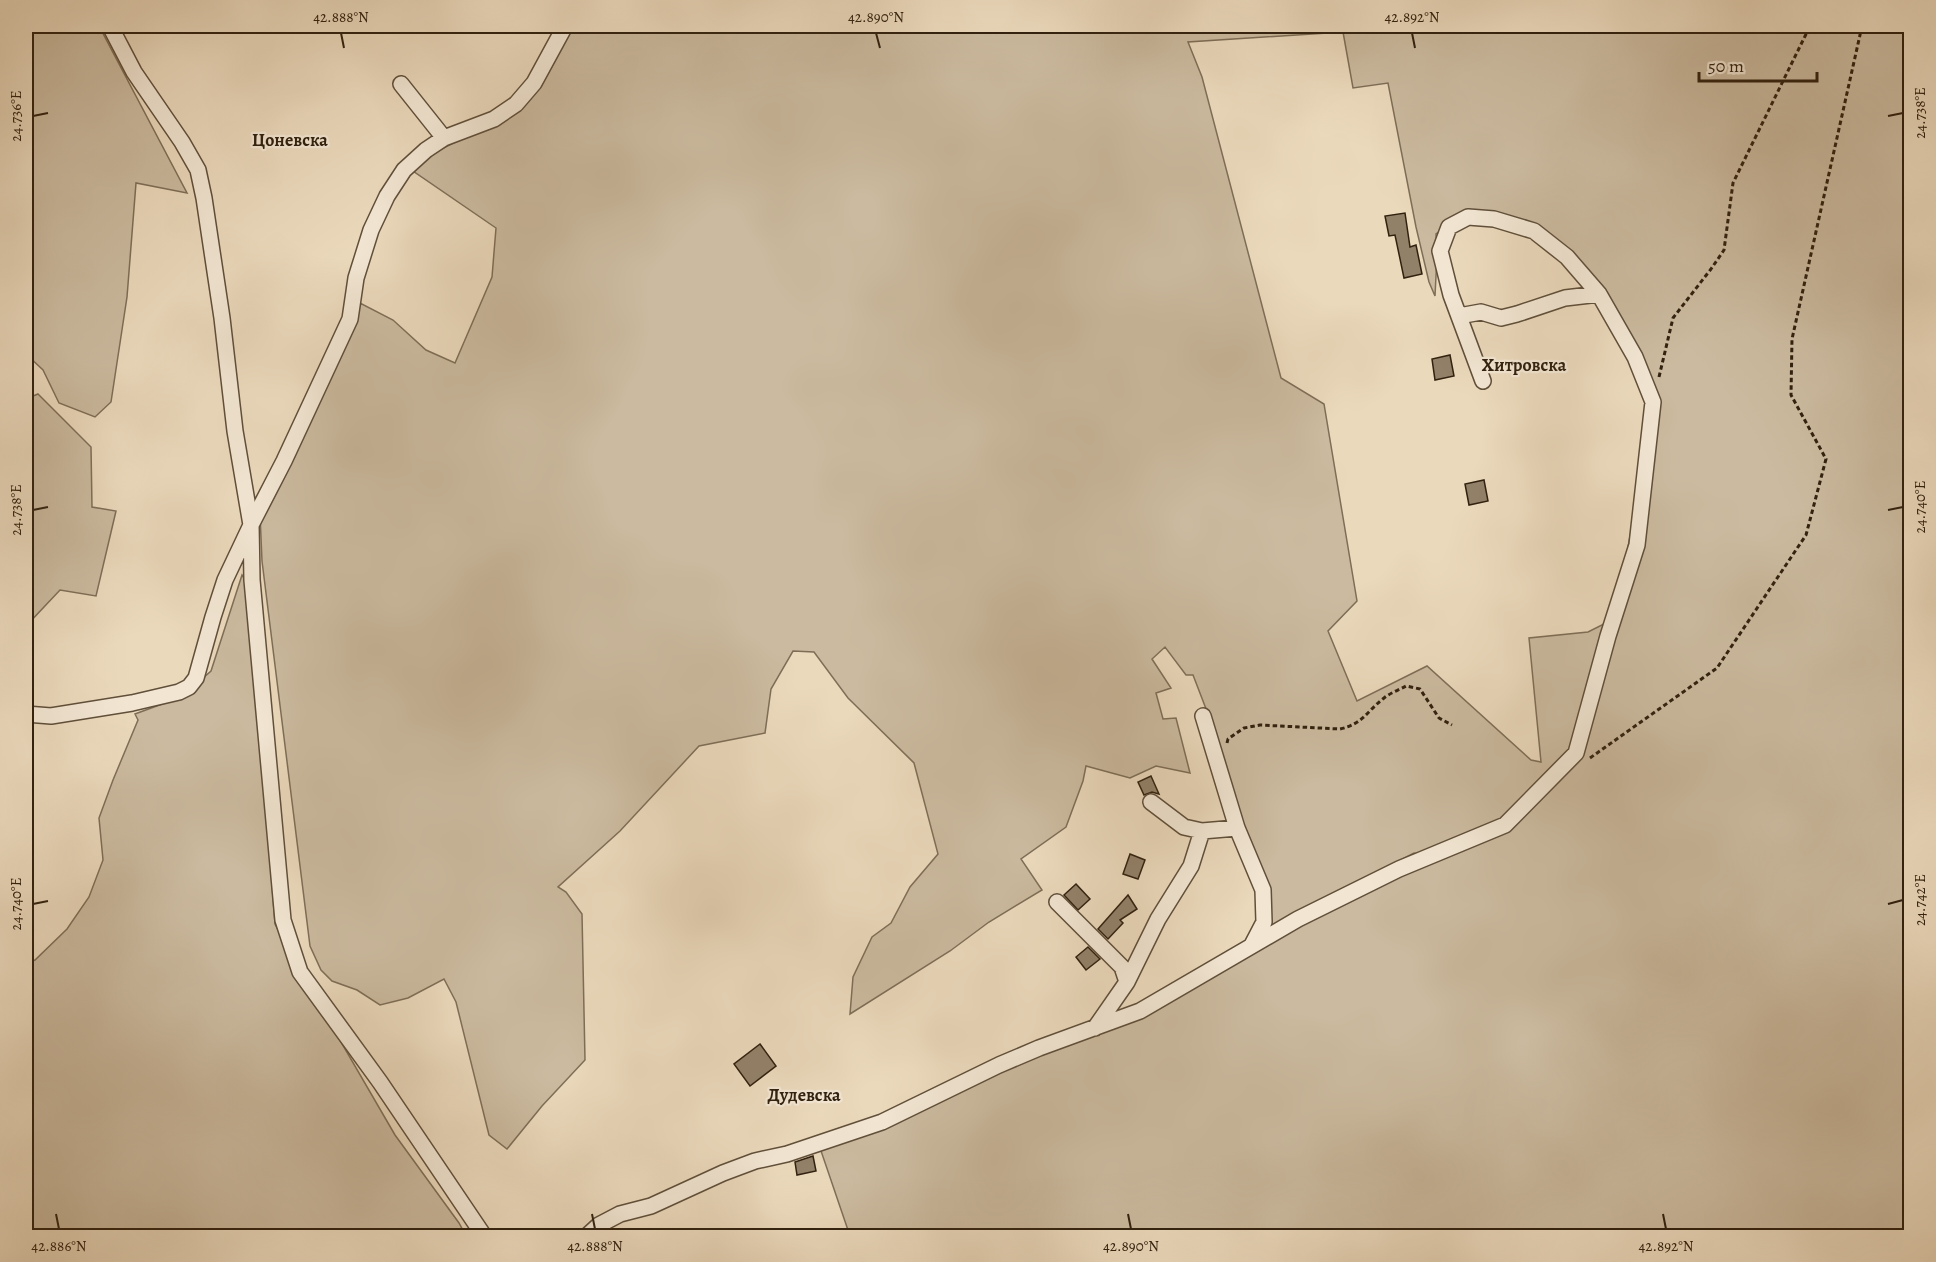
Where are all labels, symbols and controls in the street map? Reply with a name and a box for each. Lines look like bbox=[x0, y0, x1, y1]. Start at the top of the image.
text: 42.888°N bbox=[313, 7, 369, 27]
text: 42.890°N bbox=[848, 7, 904, 27]
text: 42.892°N bbox=[1384, 7, 1440, 27]
scale bar bbox=[1699, 45, 1818, 83]
text: 50 m bbox=[1708, 54, 1744, 78]
text: 24.738°E bbox=[1910, 87, 1930, 139]
text: 24.736°E bbox=[6, 90, 26, 142]
district label: Цоневска bbox=[252, 128, 328, 152]
district label: Хитровска bbox=[1482, 353, 1567, 377]
text: 24.740°E bbox=[1910, 481, 1930, 533]
text: 24.738°E bbox=[6, 484, 26, 536]
text: 24.742°E bbox=[1910, 874, 1930, 926]
text: 24.740°E bbox=[6, 878, 26, 930]
district label: Дудевска bbox=[767, 1083, 841, 1107]
text: 42.886°N bbox=[31, 1236, 87, 1256]
text: 42.888°N bbox=[567, 1236, 623, 1256]
text: 42.890°N bbox=[1103, 1236, 1159, 1256]
text: 42.892°N bbox=[1638, 1236, 1694, 1256]

